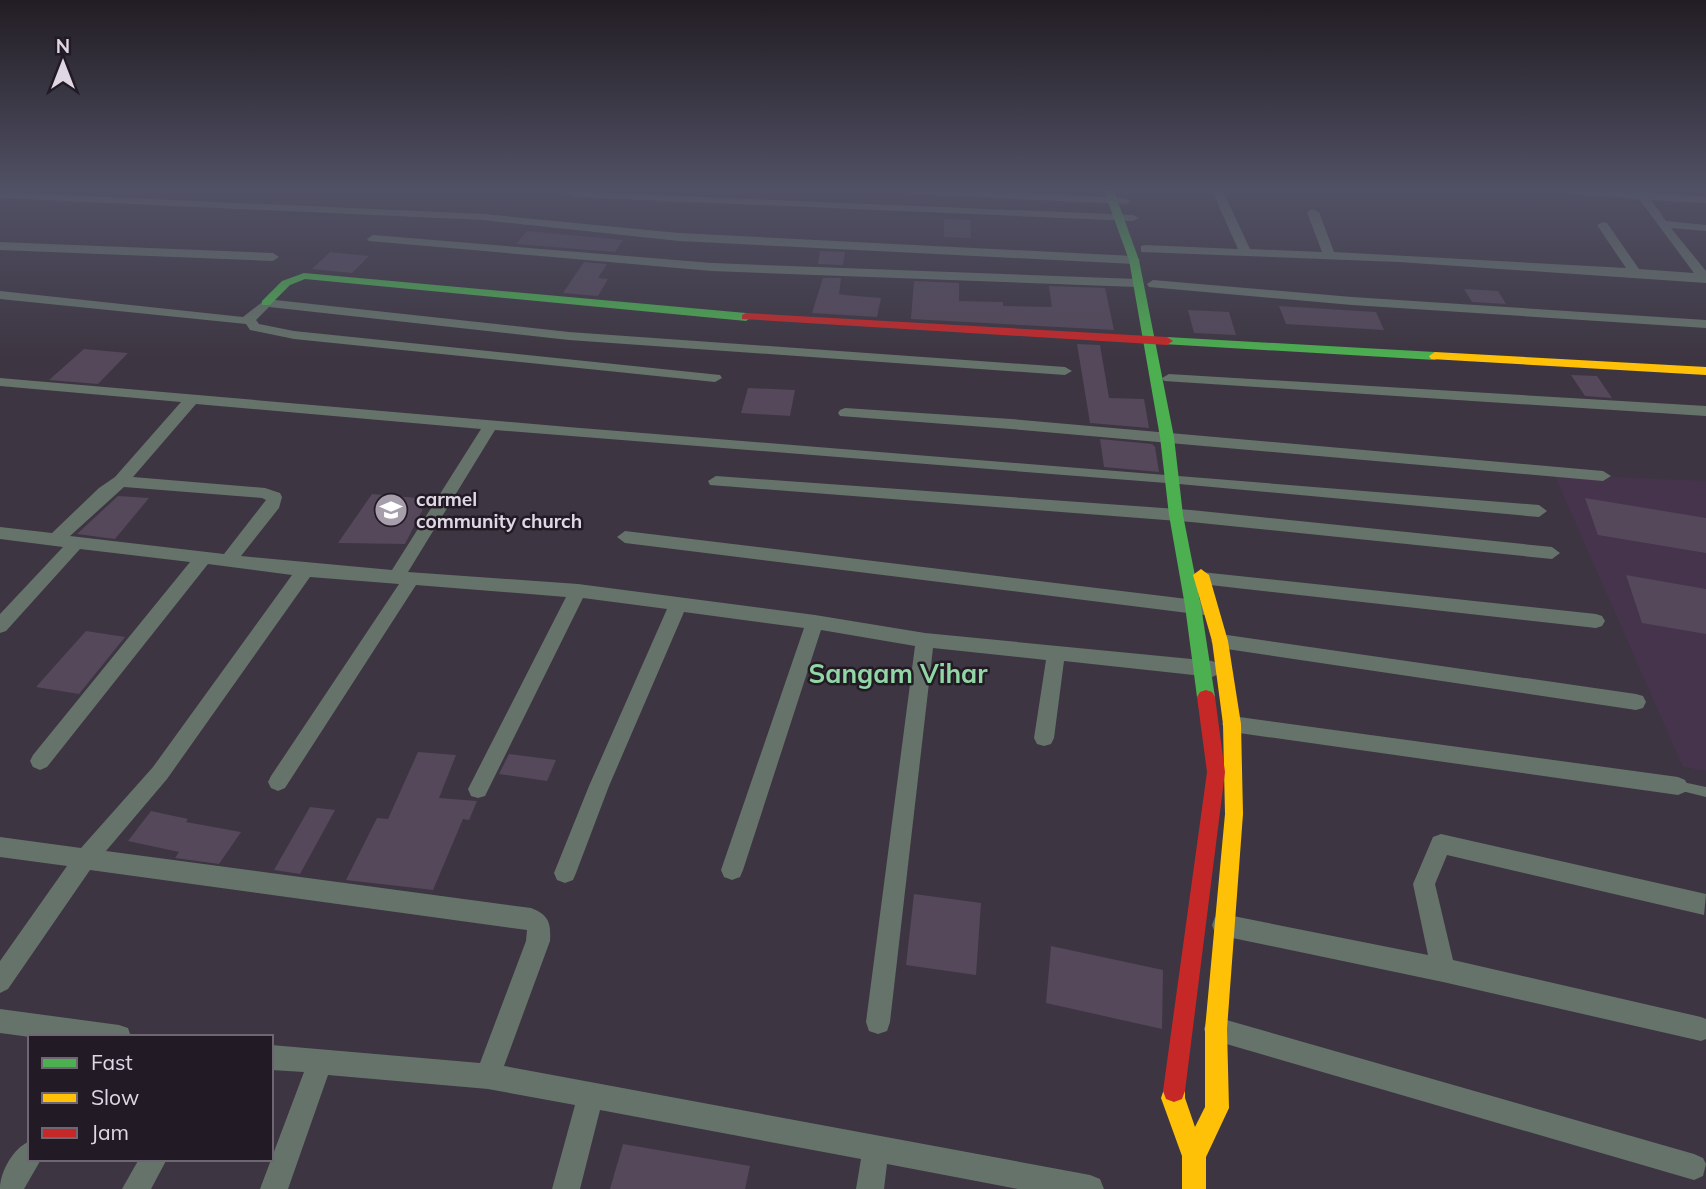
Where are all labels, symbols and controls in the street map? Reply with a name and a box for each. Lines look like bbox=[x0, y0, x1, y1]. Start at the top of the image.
north arrow bbox=[28, 28, 98, 98]
text: N bbox=[56, 34, 70, 58]
place label: carmel community church bbox=[416, 487, 582, 533]
school or university icon: carmel community church bbox=[372, 491, 410, 529]
district label: Sangam Vihar bbox=[809, 657, 988, 690]
legend bbox=[28, 1035, 273, 1161]
text: Fast bbox=[91, 1049, 133, 1075]
text: Slow bbox=[91, 1084, 139, 1110]
text: Jam bbox=[91, 1119, 129, 1145]

